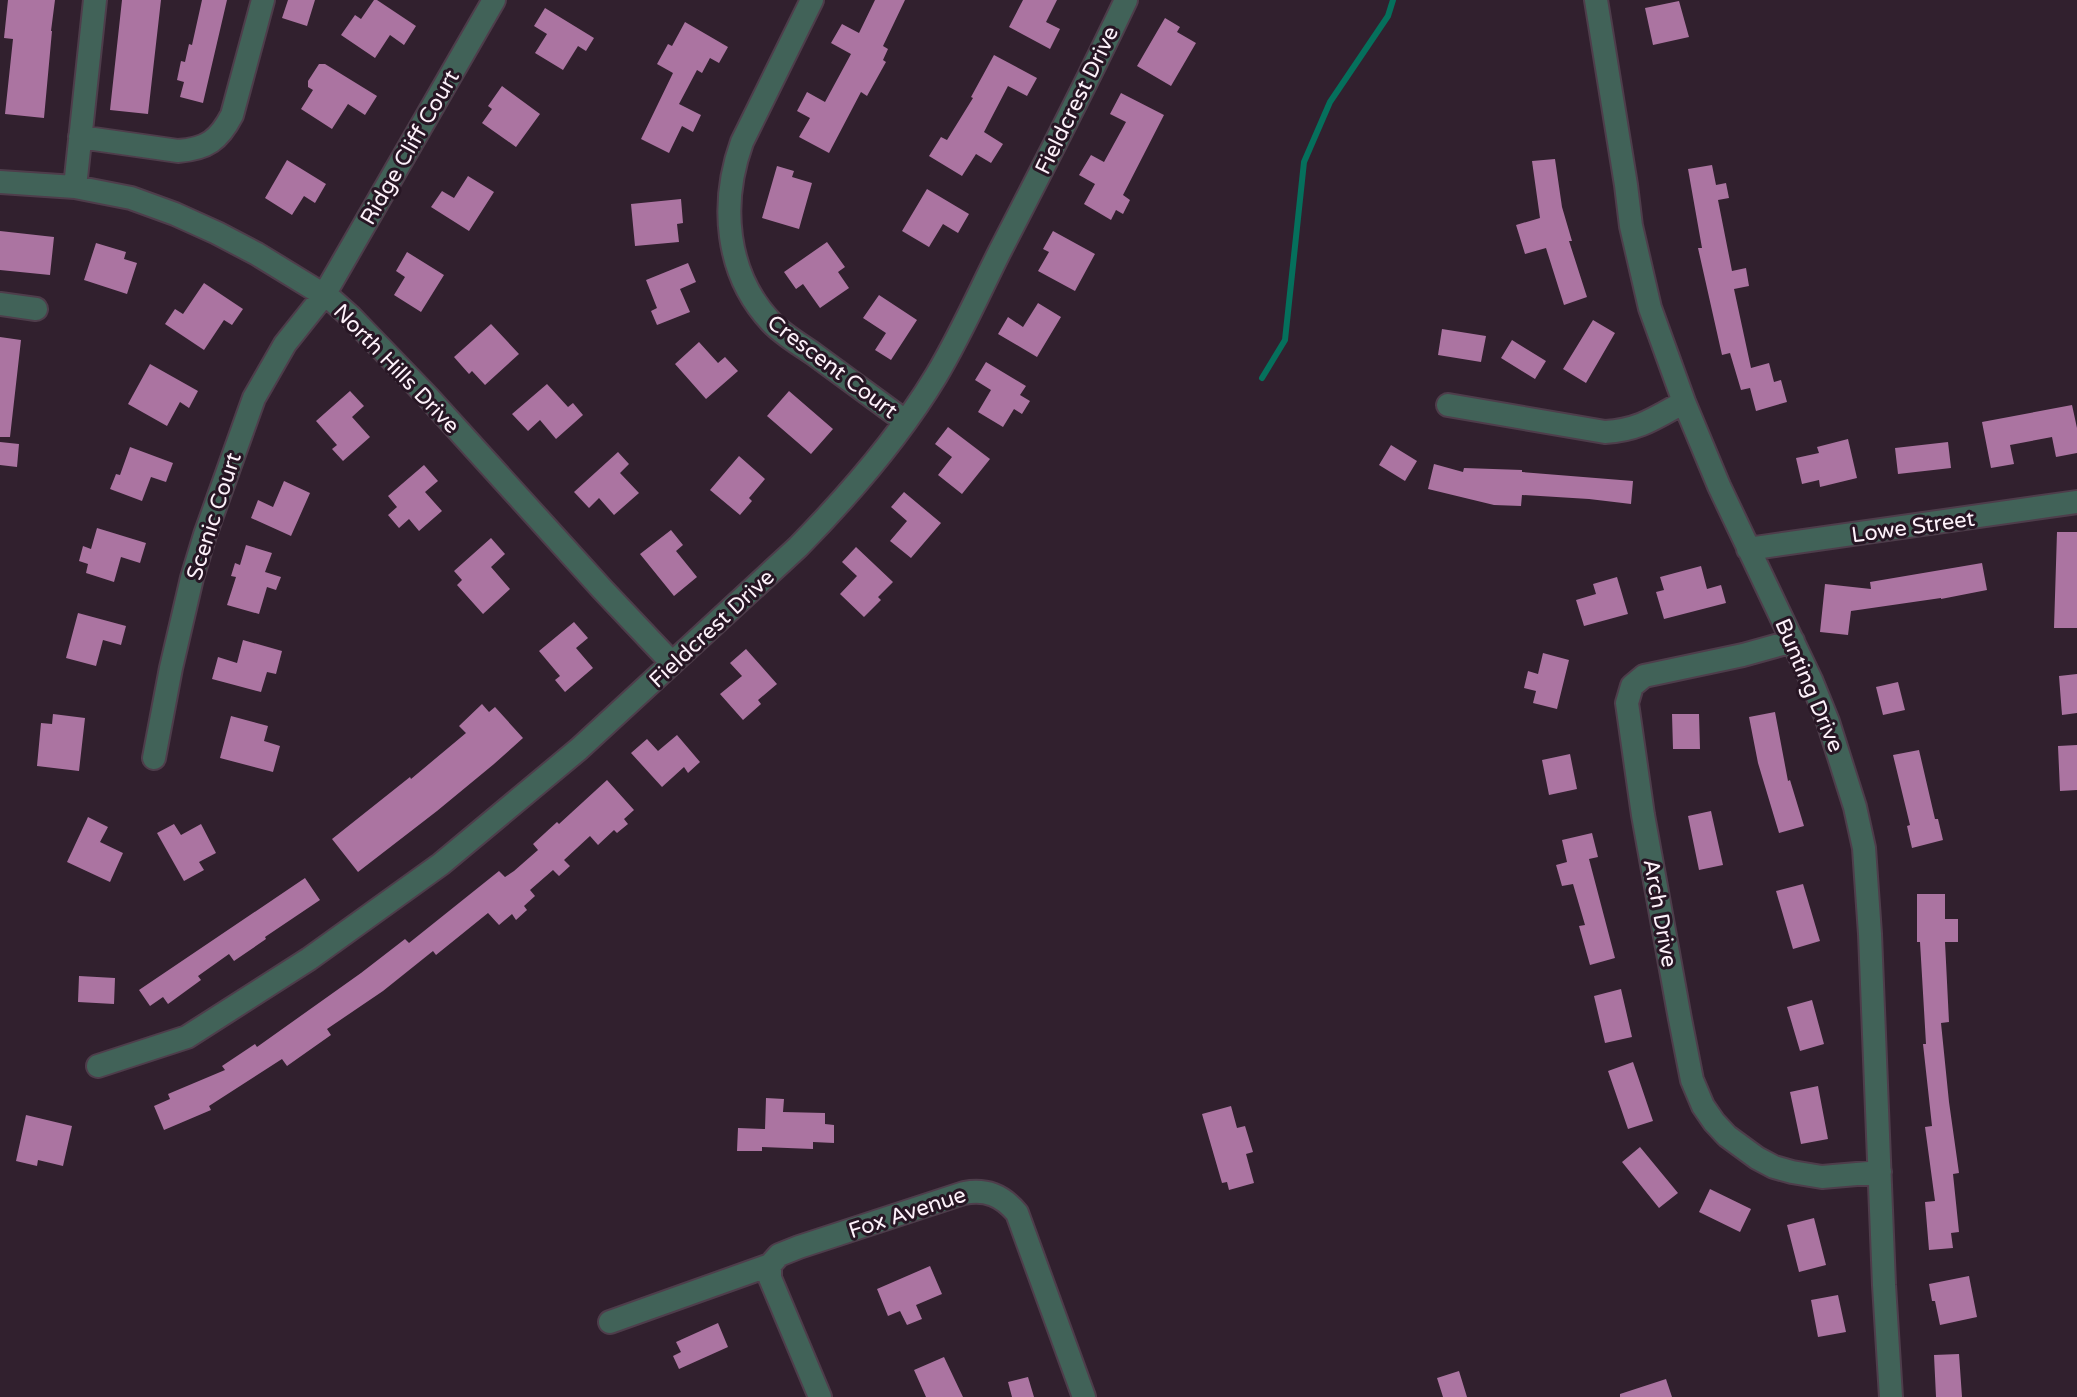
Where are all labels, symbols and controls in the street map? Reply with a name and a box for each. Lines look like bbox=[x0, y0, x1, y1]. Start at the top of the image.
street label: Fieldcrest Drive bbox=[1030, 22, 1124, 179]
street label: Ridge Cliff Court bbox=[355, 65, 465, 230]
street label: North Hills Drive bbox=[328, 299, 465, 439]
street label: Crescent Court bbox=[762, 309, 903, 424]
street label: Scenic Court bbox=[181, 449, 247, 583]
street label: Lowe Street bbox=[1850, 505, 1976, 549]
street label: Fieldcrest Drive bbox=[644, 564, 780, 693]
street label: Bunting Drive bbox=[1769, 615, 1849, 756]
street label: Arch Drive bbox=[1638, 857, 1682, 969]
street label: Fox Avenue bbox=[845, 1182, 969, 1244]

